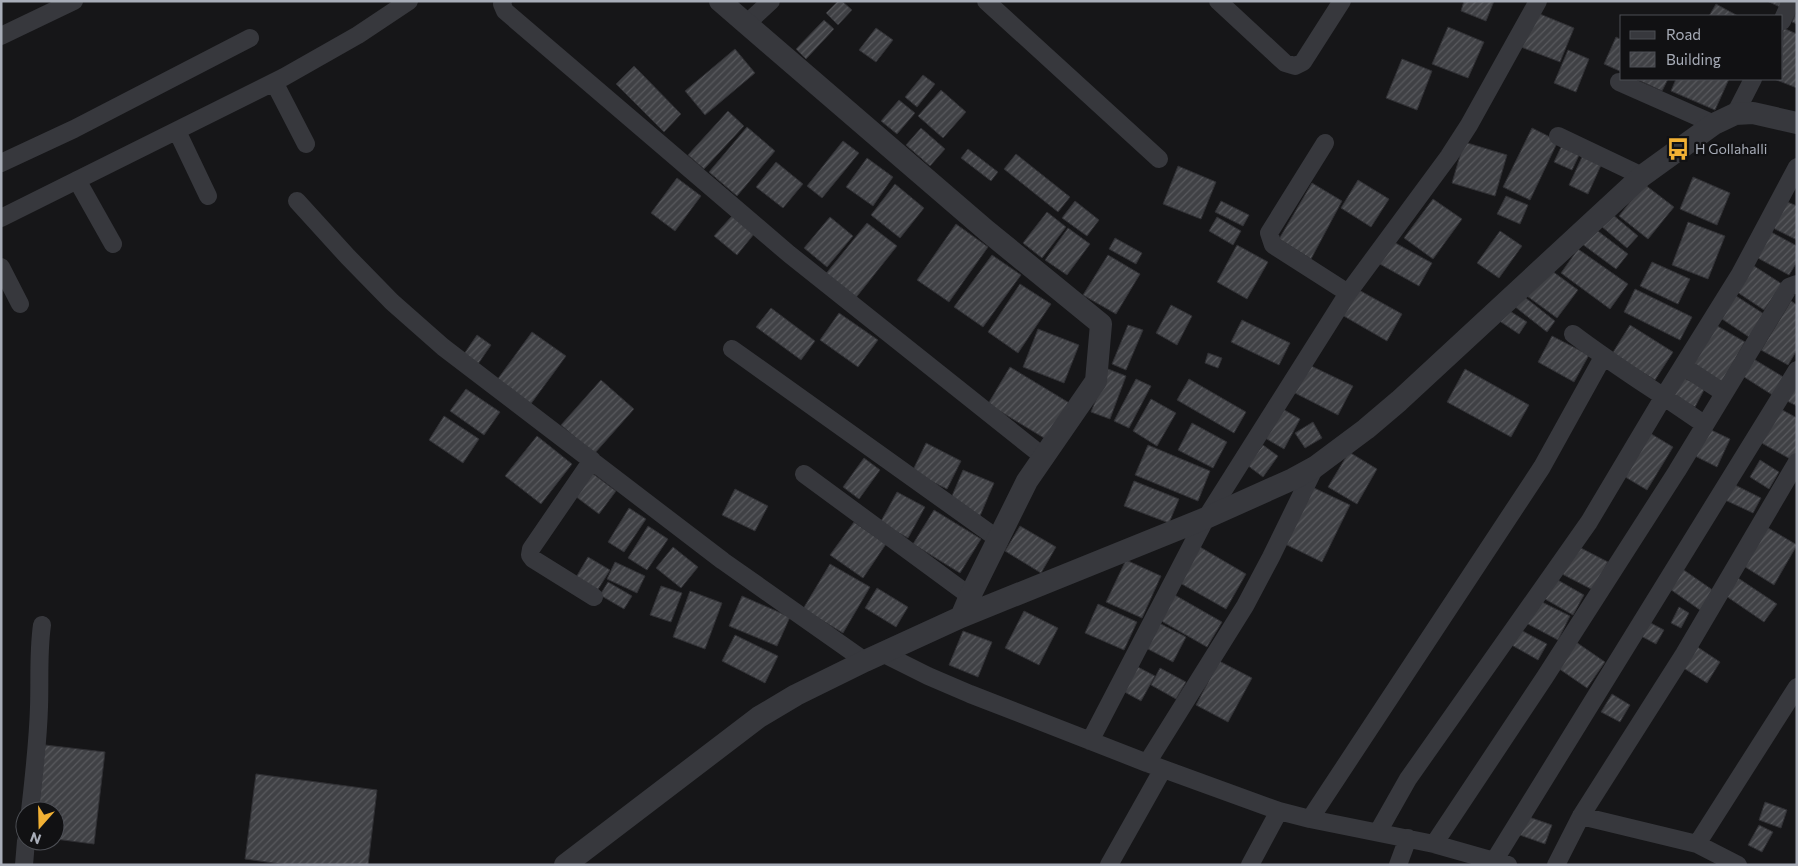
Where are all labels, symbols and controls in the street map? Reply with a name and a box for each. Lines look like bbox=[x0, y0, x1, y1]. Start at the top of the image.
legend bbox=[1620, 15, 1783, 80]
text: Road bbox=[1666, 25, 1701, 43]
text: Building bbox=[1666, 50, 1721, 68]
bus stop icon: H Gollahalli bbox=[1665, 136, 1691, 162]
place label: H Gollahalli bbox=[1695, 140, 1767, 157]
north arrow bbox=[15, 801, 65, 851]
text: N bbox=[28, 829, 43, 848]

